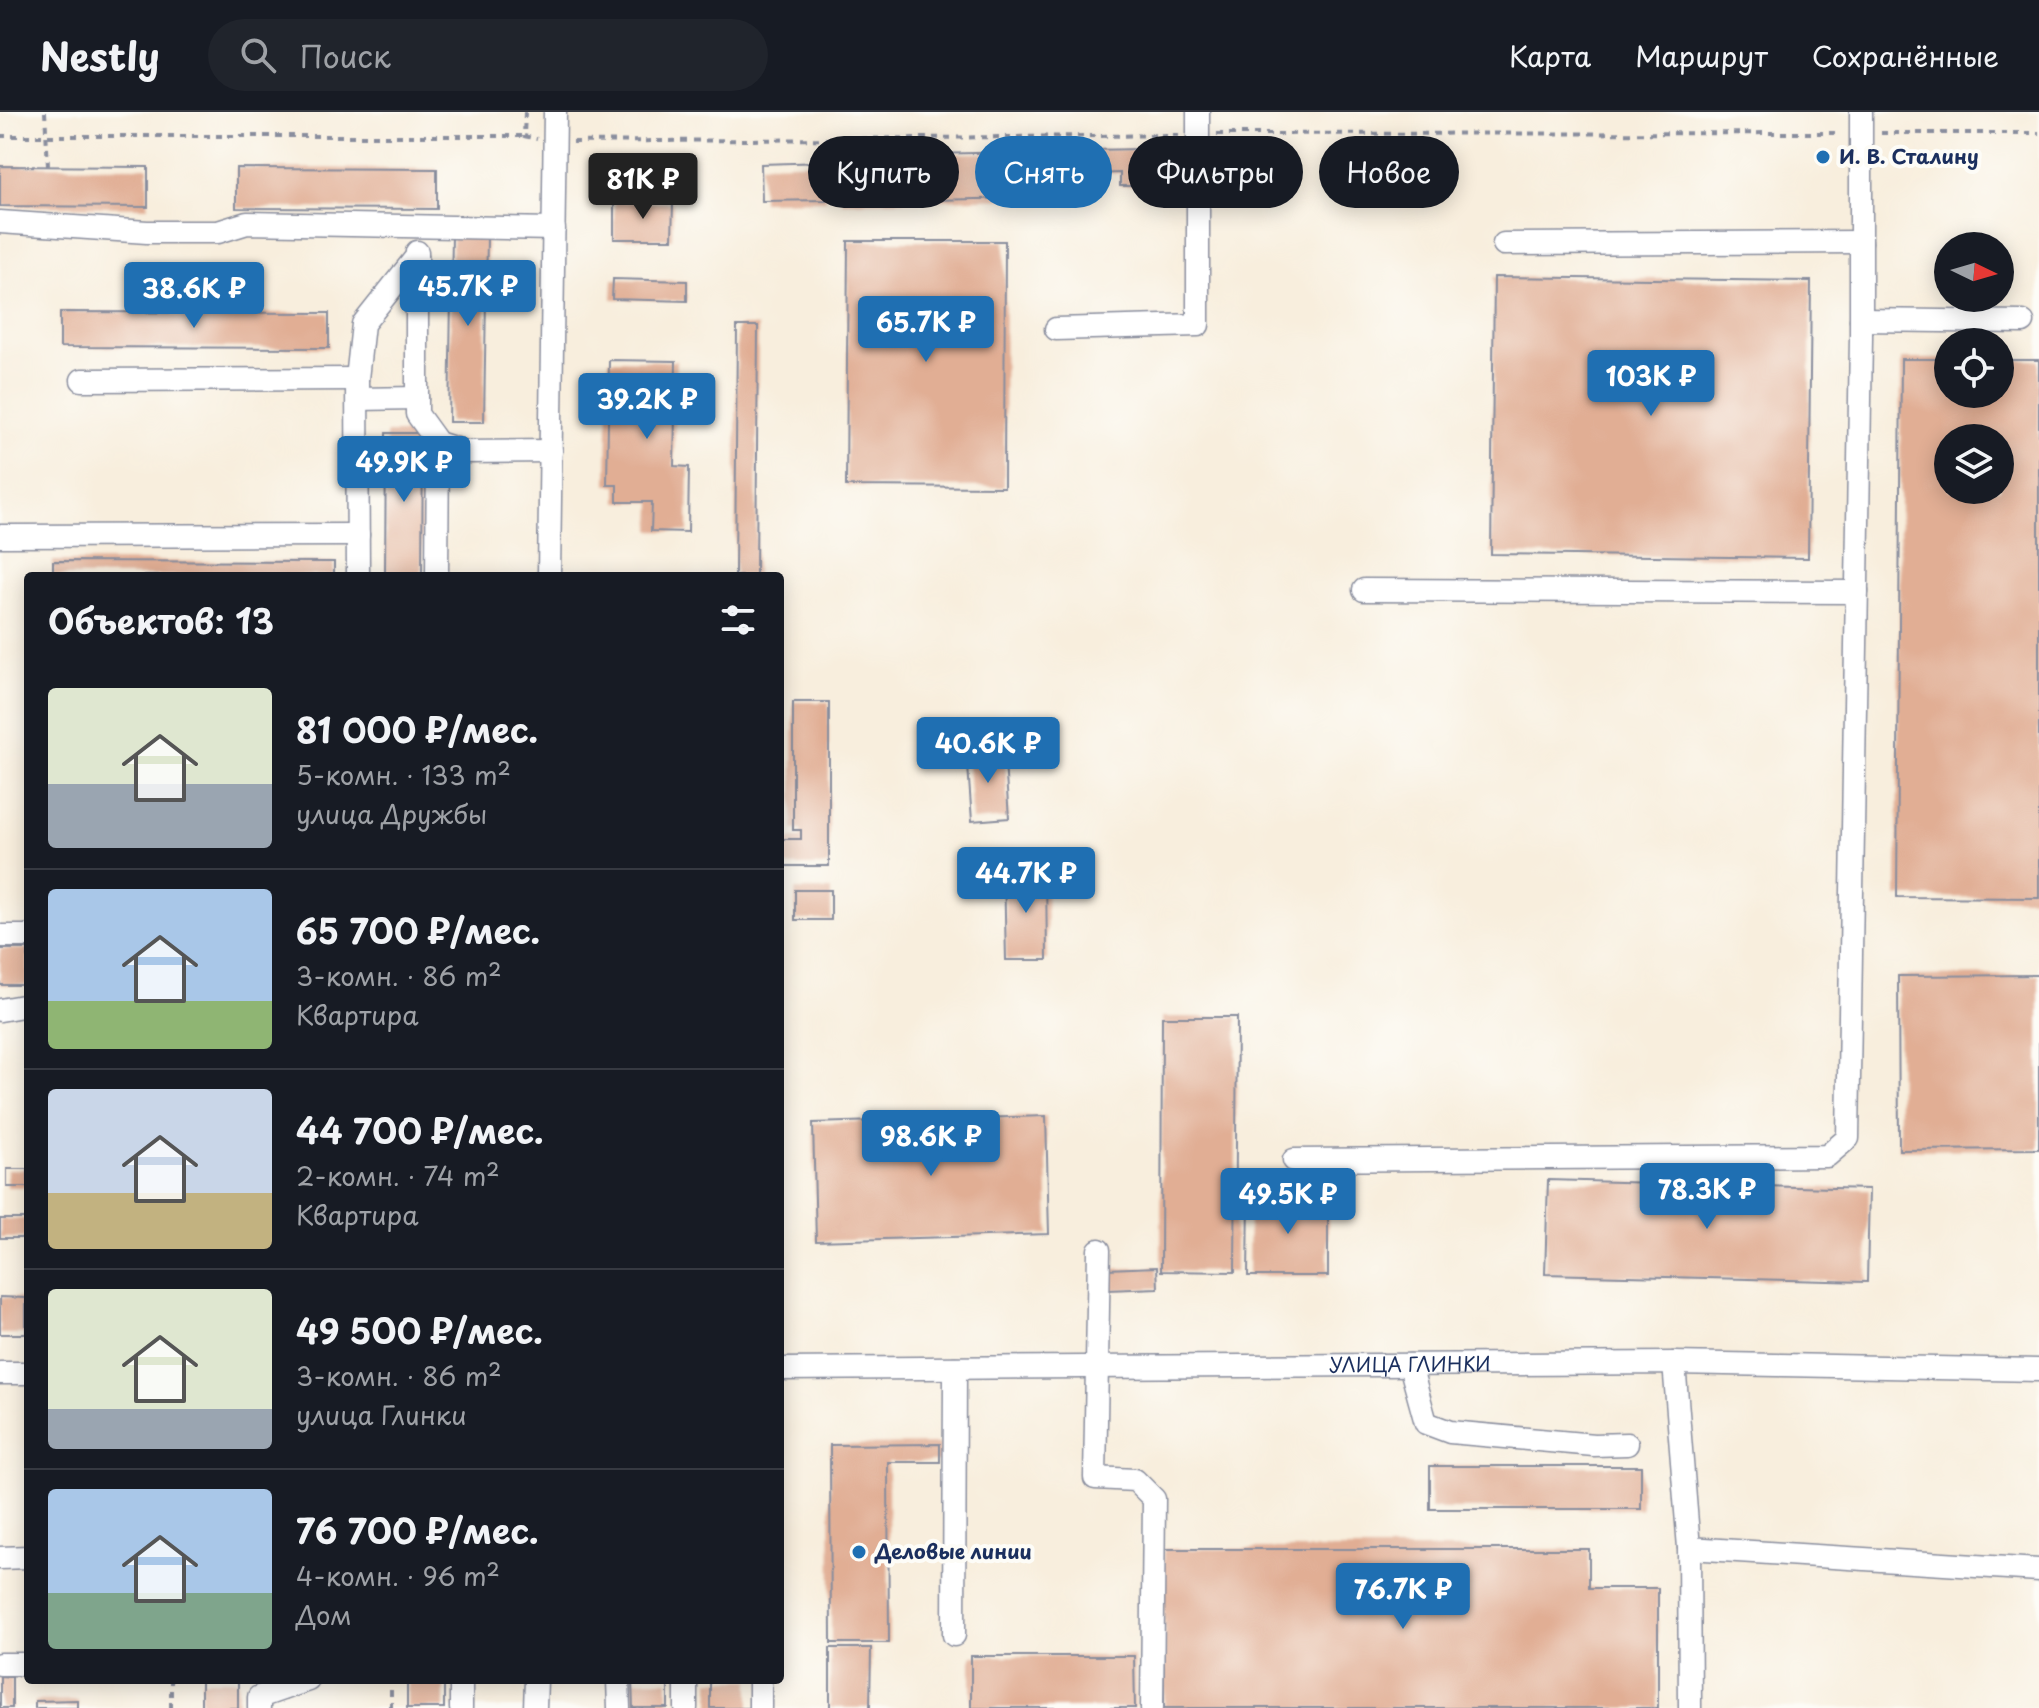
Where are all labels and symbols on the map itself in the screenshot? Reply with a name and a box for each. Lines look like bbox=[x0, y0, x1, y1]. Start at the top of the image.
place label: И. В. Сталину bbox=[1839, 141, 1979, 171]
marker: И. В. Сталину bbox=[1814, 148, 1832, 166]
pin: 81K ₽ bbox=[587, 153, 699, 221]
north arrow bbox=[1934, 232, 2014, 312]
pin: 45.7K ₽ bbox=[394, 260, 542, 328]
pin: 38.6K ₽ bbox=[120, 262, 268, 330]
pin: 65.7K ₽ bbox=[852, 296, 1000, 364]
pin: 103K ₽ bbox=[1586, 350, 1716, 418]
pin: 39.2K ₽ bbox=[573, 373, 721, 441]
pin: 49.9K ₽ bbox=[330, 436, 478, 504]
pin: 40.6K ₽ bbox=[914, 717, 1062, 785]
pin: 44.7K ₽ bbox=[952, 847, 1100, 915]
pin: 98.6K ₽ bbox=[857, 1110, 1005, 1178]
pin: 78.3K ₽ bbox=[1633, 1163, 1781, 1231]
pin: 49.5K ₽ bbox=[1214, 1168, 1362, 1236]
street label: УЛИЦА ГЛИНКИ bbox=[1329, 1348, 1491, 1379]
place label: Деловые линии bbox=[874, 1536, 1032, 1566]
marker: Деловые линии bbox=[850, 1543, 868, 1561]
pin: 76.7K ₽ bbox=[1329, 1563, 1477, 1631]

